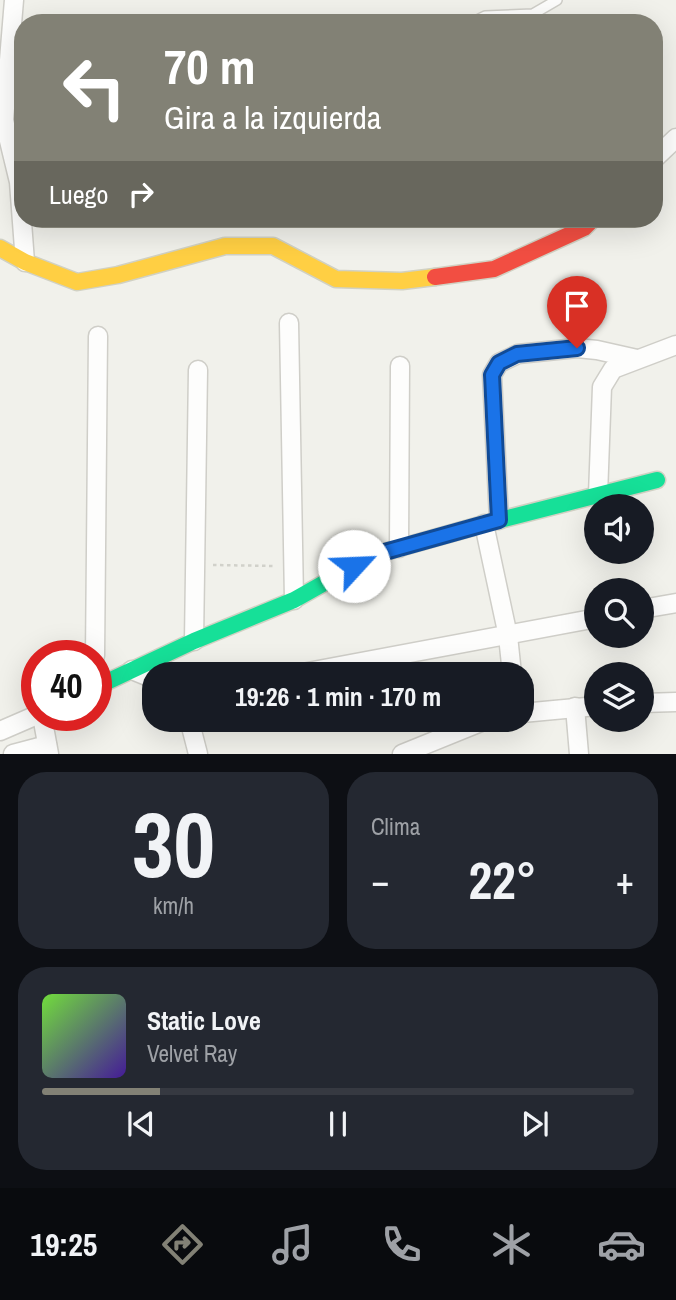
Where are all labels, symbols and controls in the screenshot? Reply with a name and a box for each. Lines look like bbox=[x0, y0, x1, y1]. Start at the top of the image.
text: 70 m bbox=[164, 33, 256, 99]
icon: left bbox=[49, 42, 140, 133]
text: Gira a la izquierda bbox=[164, 96, 381, 139]
icon: right bbox=[122, 175, 160, 213]
text: Luego bbox=[49, 177, 108, 212]
pin bbox=[547, 276, 607, 348]
icon: arrive bbox=[558, 287, 596, 325]
map controls bbox=[584, 494, 654, 732]
button: sound bbox=[584, 494, 654, 564]
position arrow bbox=[317, 529, 391, 603]
button: search bbox=[584, 578, 654, 648]
speed limit sign: 40 bbox=[21, 640, 112, 731]
button: layers bbox=[584, 662, 654, 732]
text: 19:26 · 1 min · 170 m bbox=[235, 679, 441, 714]
text: 30 bbox=[132, 783, 215, 905]
text: Clima bbox=[371, 811, 420, 842]
text: 22° bbox=[468, 845, 537, 915]
text: − bbox=[371, 855, 389, 906]
text: + bbox=[616, 855, 634, 906]
text: km/h bbox=[153, 890, 194, 921]
text: Static Love bbox=[147, 1003, 261, 1038]
text: Velvet Ray bbox=[147, 1038, 237, 1069]
icon: previous bbox=[122, 1105, 160, 1143]
icon: pause bbox=[319, 1105, 357, 1143]
icon: next bbox=[516, 1105, 554, 1143]
icon: directions bbox=[158, 1220, 207, 1269]
icon: music bbox=[268, 1220, 317, 1269]
icon: phone bbox=[377, 1220, 426, 1269]
icon: climate bbox=[487, 1220, 536, 1269]
icon: car bbox=[597, 1220, 646, 1269]
text: 19:25 bbox=[30, 1223, 97, 1266]

